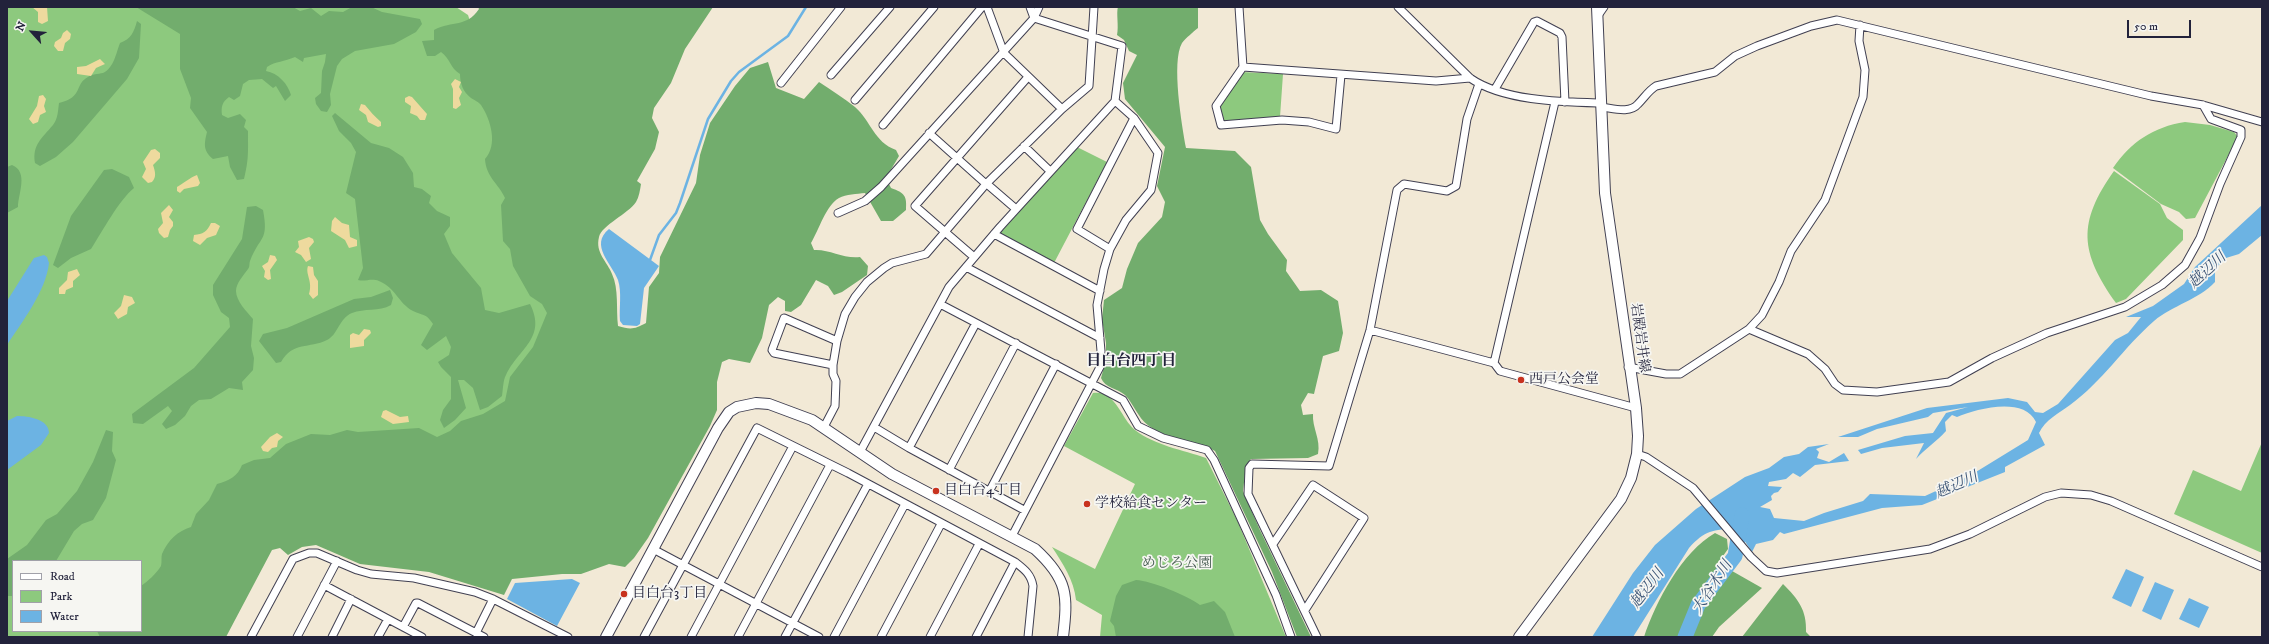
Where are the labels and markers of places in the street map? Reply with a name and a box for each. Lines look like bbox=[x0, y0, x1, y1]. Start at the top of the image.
place label: 西戸公会堂 bbox=[1529, 372, 1599, 388]
marker: 西戸公会堂 bbox=[1516, 375, 1526, 385]
place label: 目白台4丁目 bbox=[944, 483, 1022, 499]
marker: 目白台4丁目 bbox=[931, 486, 941, 496]
place label: 学校給食センター bbox=[1095, 496, 1207, 512]
marker: 学校給食センター bbox=[1082, 499, 1092, 509]
place label: 目白台3丁目 bbox=[632, 586, 707, 602]
marker: 目白台3丁目 bbox=[619, 589, 629, 599]

